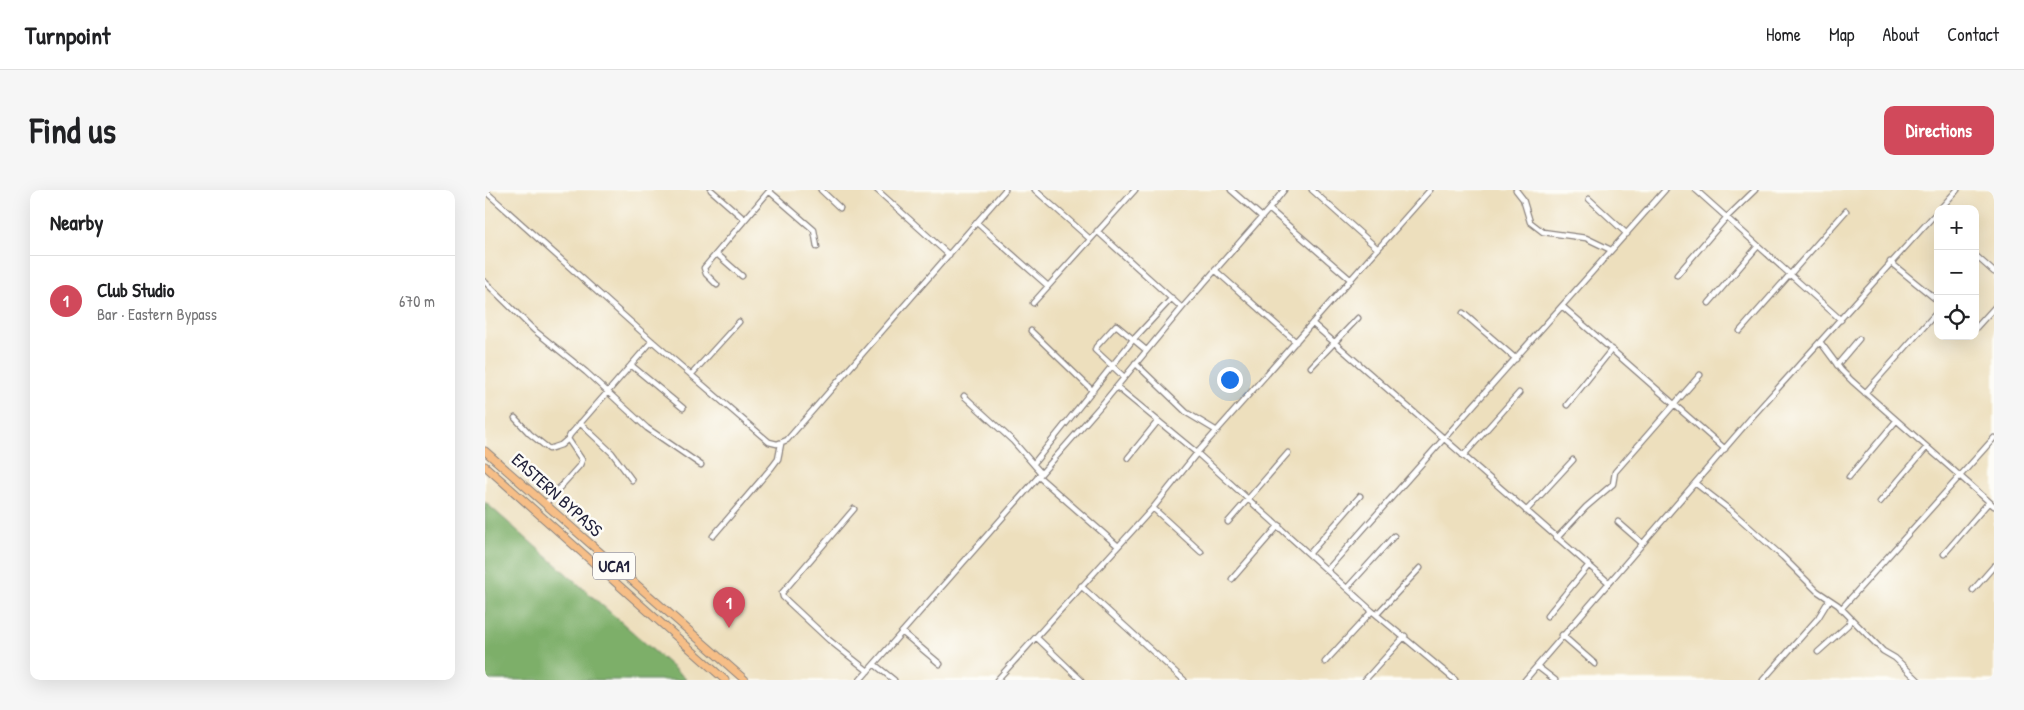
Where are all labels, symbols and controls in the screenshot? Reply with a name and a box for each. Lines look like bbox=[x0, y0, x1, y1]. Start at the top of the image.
text: Turnpoint bbox=[25, 19, 110, 51]
text: Home bbox=[1766, 22, 1801, 47]
text: Map bbox=[1829, 22, 1854, 47]
text: About bbox=[1882, 22, 1919, 47]
text: Contact bbox=[1947, 22, 1999, 47]
button: Directions bbox=[1884, 106, 1994, 155]
text: Find us bbox=[30, 107, 116, 154]
map controls bbox=[1934, 205, 1979, 340]
button: + bbox=[1934, 205, 1979, 250]
text: Nearby bbox=[50, 208, 103, 237]
button: − bbox=[1934, 250, 1979, 295]
text: Club Studio bbox=[97, 277, 174, 303]
text: 1 bbox=[63, 290, 69, 312]
text: 670 m bbox=[399, 290, 435, 312]
button: locate bbox=[1934, 295, 1979, 340]
text: Bar · Eastern Bypass bbox=[97, 303, 217, 325]
your location bbox=[1217, 367, 1243, 393]
street label: EASTERN BYPASS bbox=[506, 447, 608, 542]
road number: UCA1 bbox=[593, 552, 635, 580]
pin: 1 bbox=[713, 587, 745, 628]

